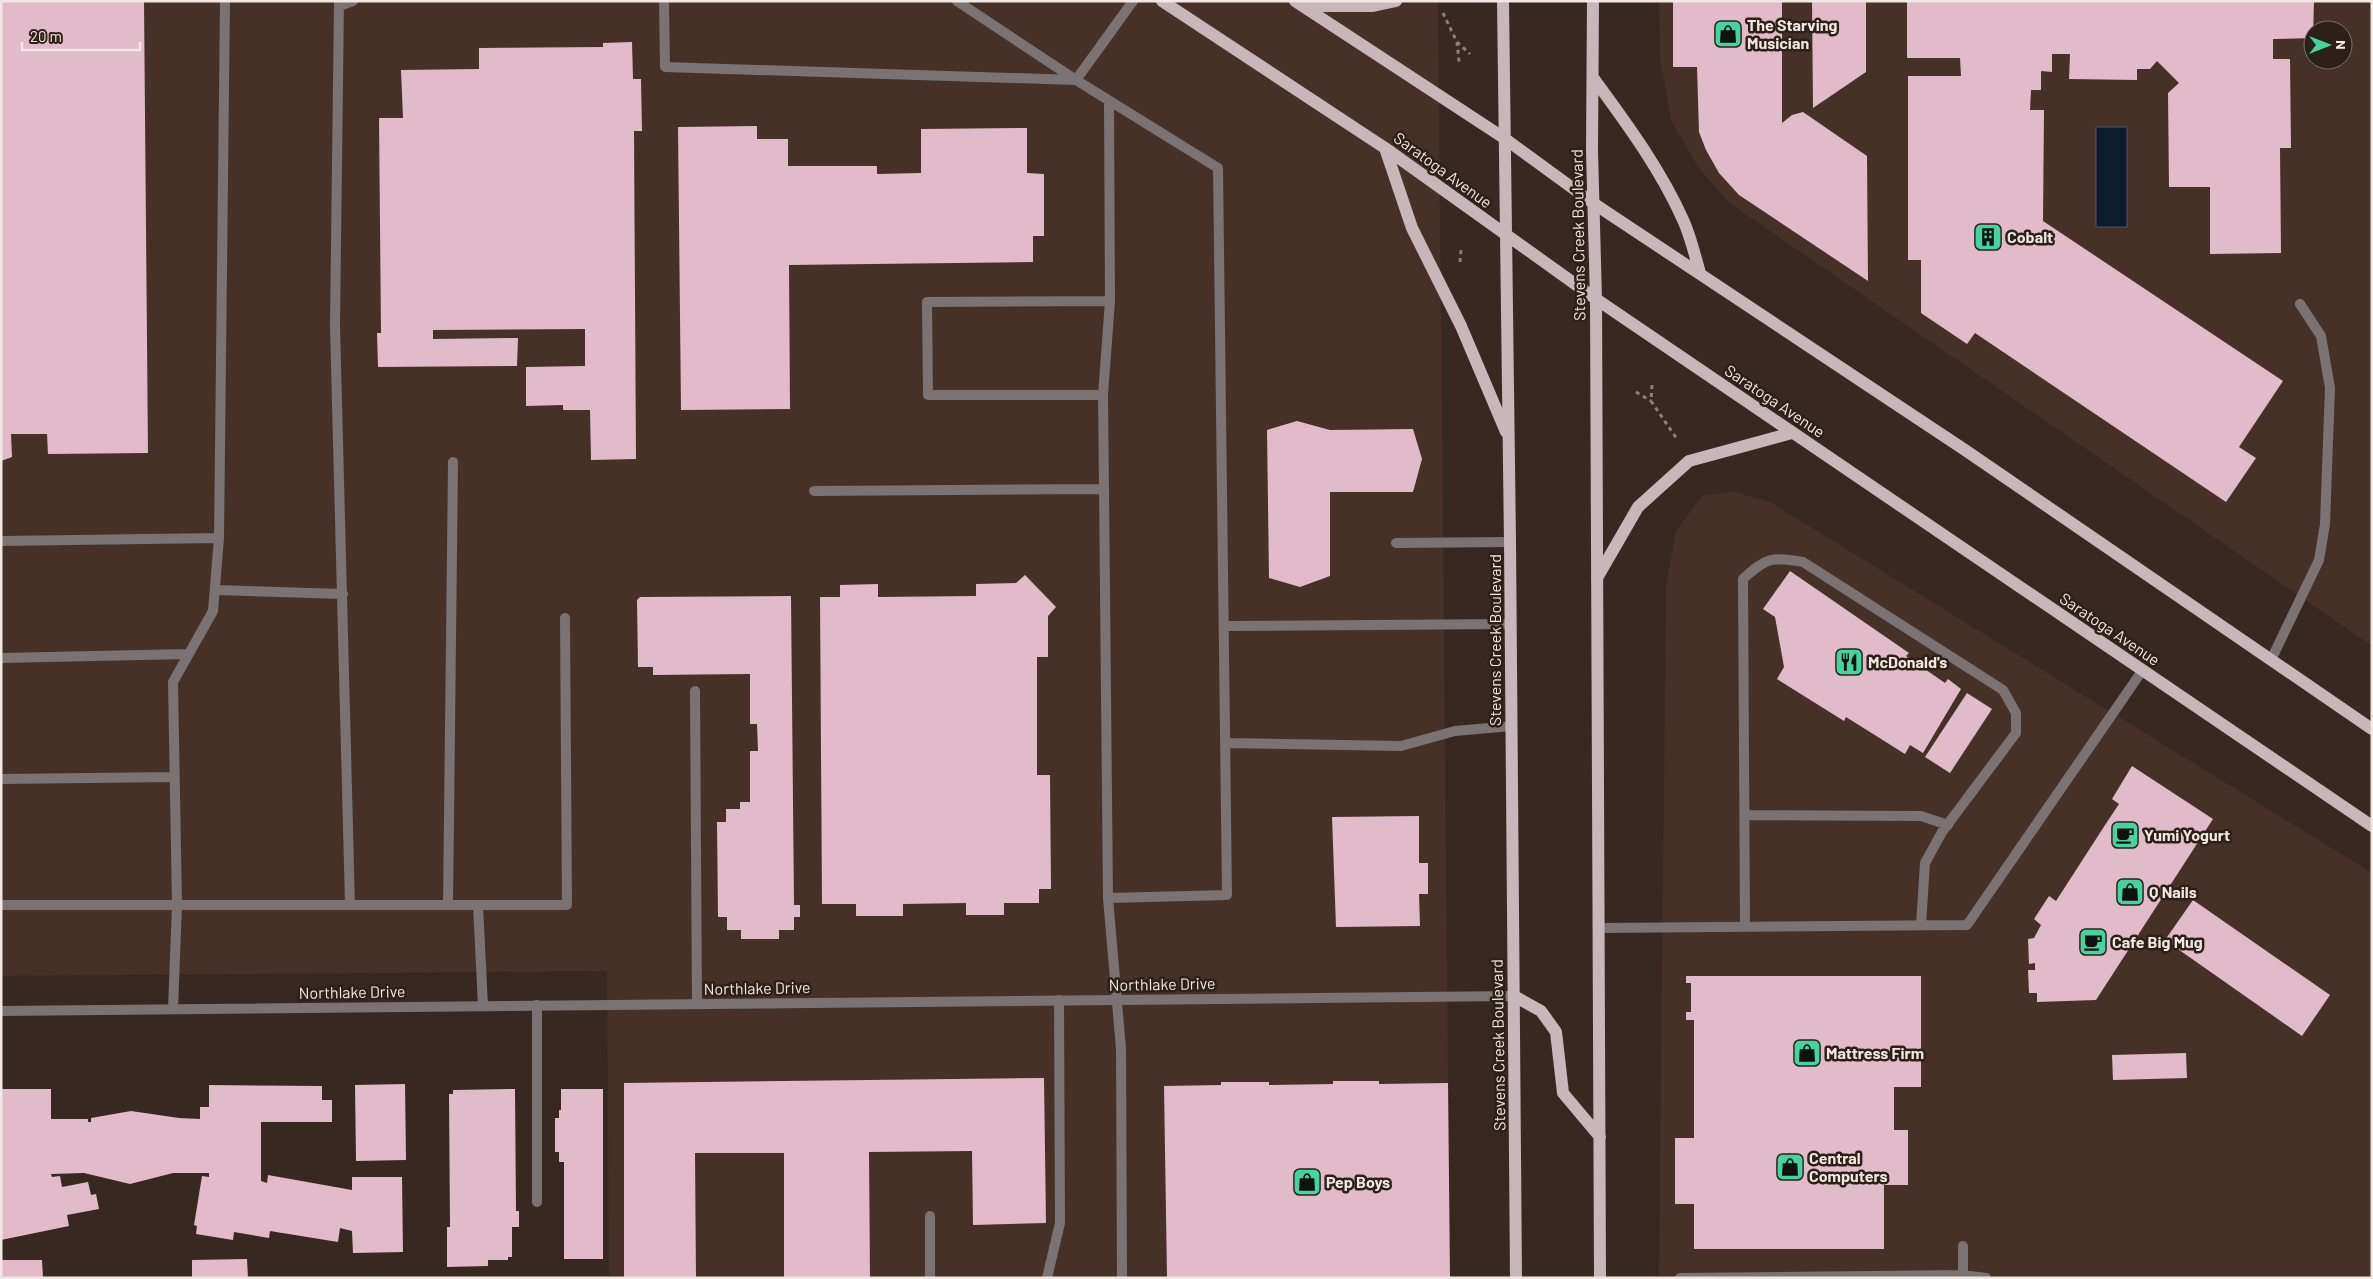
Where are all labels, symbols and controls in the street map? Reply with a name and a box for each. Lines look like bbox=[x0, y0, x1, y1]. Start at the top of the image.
place label: The Starving Musician bbox=[1747, 15, 1838, 52]
shop icon: The Starving Musician bbox=[1713, 19, 1743, 49]
scale bar bbox=[22, 20, 140, 52]
north arrow bbox=[2303, 20, 2353, 70]
text: 20 m bbox=[30, 27, 62, 45]
text: N bbox=[2333, 40, 2350, 50]
street label: Saratoga Avenue bbox=[1391, 128, 1496, 212]
street label: Stevens Creek Boulevard bbox=[1567, 149, 1588, 321]
building icon: Cobalt bbox=[1973, 222, 2003, 252]
place label: Cobalt bbox=[2007, 227, 2053, 246]
street label: Saratoga Avenue bbox=[1722, 360, 1829, 441]
street label: Stevens Creek Boulevard bbox=[1485, 554, 1504, 726]
street label: Saratoga Avenue bbox=[2057, 588, 2164, 669]
restaurant icon: McDonald's bbox=[1834, 647, 1864, 677]
place label: McDonald's bbox=[1868, 652, 1947, 671]
cafe icon: Yumi Yogurt bbox=[2110, 820, 2140, 850]
place label: Yumi Yogurt bbox=[2144, 825, 2230, 844]
shop icon: Q Nails bbox=[2115, 877, 2145, 907]
place label: Q Nails bbox=[2149, 882, 2197, 901]
cafe icon: Cafe Big Mug bbox=[2078, 927, 2108, 957]
place label: Cafe Big Mug bbox=[2112, 932, 2203, 951]
street label: Stevens Creek Boulevard bbox=[1487, 959, 1508, 1131]
street label: Northlake Drive bbox=[1108, 973, 1216, 994]
street label: Northlake Drive bbox=[703, 977, 811, 998]
street label: Northlake Drive bbox=[298, 981, 406, 1002]
shop icon: Mattress Firm bbox=[1792, 1038, 1822, 1068]
place label: Mattress Firm bbox=[1826, 1043, 1924, 1062]
place label: Central Computers bbox=[1809, 1148, 1888, 1185]
shop icon: Central Computers bbox=[1775, 1152, 1805, 1182]
shop icon: Pep Boys bbox=[1292, 1167, 1322, 1197]
place label: Pep Boys bbox=[1326, 1172, 1390, 1191]

